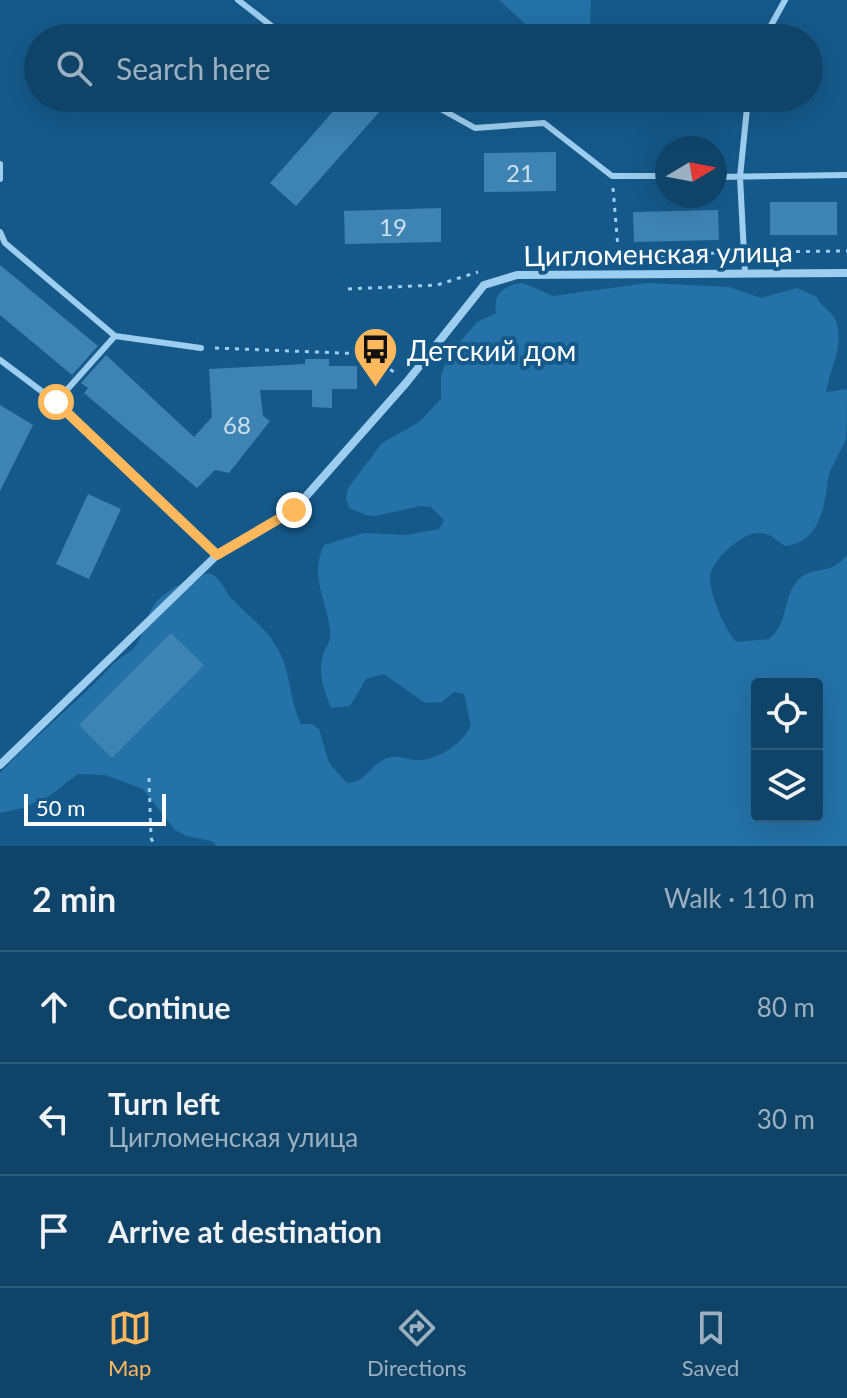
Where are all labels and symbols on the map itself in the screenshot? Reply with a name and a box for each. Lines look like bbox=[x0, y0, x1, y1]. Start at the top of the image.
north arrow bbox=[655, 136, 727, 208]
house number: 21 bbox=[506, 158, 534, 187]
house number: 19 bbox=[379, 212, 407, 241]
street label: Цигломенская улица bbox=[523, 234, 793, 272]
bus stop icon: Детский дом bbox=[352, 326, 400, 389]
place label: Детский дом bbox=[407, 333, 576, 367]
route start bbox=[38, 384, 74, 420]
house number: 68 bbox=[223, 410, 251, 439]
route end bbox=[276, 492, 312, 528]
scale bar bbox=[24, 790, 166, 826]

